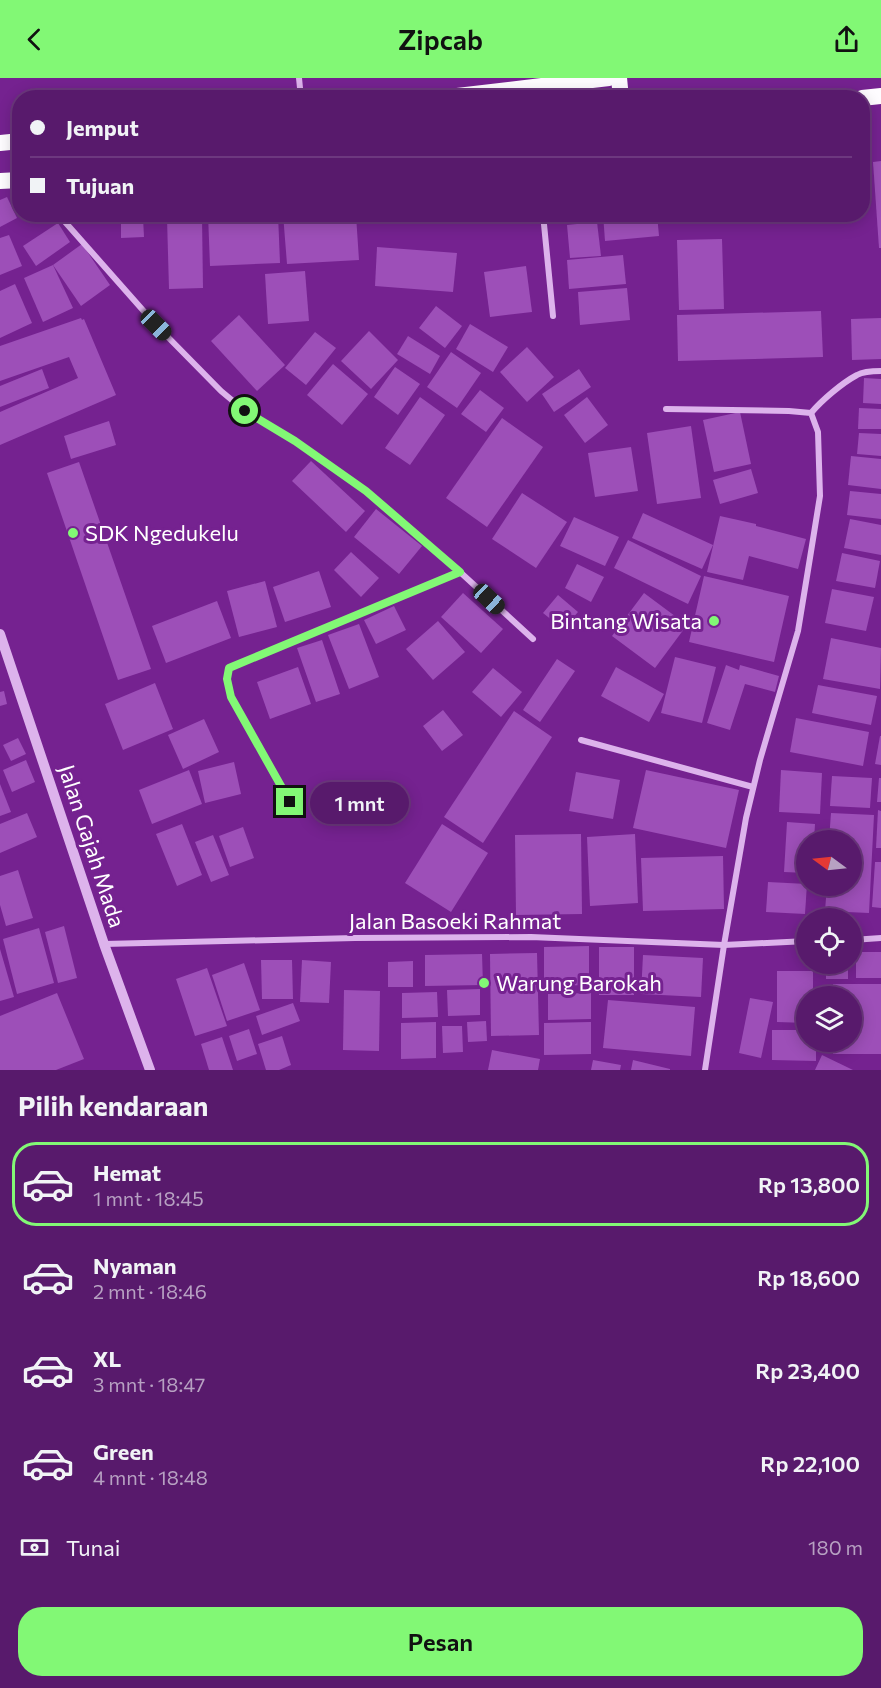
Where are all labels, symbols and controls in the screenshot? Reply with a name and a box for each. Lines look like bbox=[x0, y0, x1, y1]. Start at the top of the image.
icon: back bbox=[18, 23, 51, 56]
text: Zipcab bbox=[398, 23, 483, 56]
icon: share bbox=[830, 23, 863, 56]
text: Jemput bbox=[66, 114, 139, 141]
text: Tujuan bbox=[66, 172, 134, 199]
car bbox=[137, 306, 175, 344]
route start bbox=[231, 397, 258, 424]
place label: SDK Ngedukelu bbox=[85, 519, 239, 546]
marker: SDK Ngedukelu bbox=[66, 526, 80, 540]
car bbox=[470, 580, 508, 618]
place label: Bintang Wisata bbox=[550, 607, 702, 634]
marker: Bintang Wisata bbox=[707, 614, 721, 628]
street label: Jalan Gajah Mada bbox=[53, 761, 132, 931]
callout: 1 mnt bbox=[311, 781, 410, 823]
route end bbox=[276, 788, 303, 815]
text: 1 mnt bbox=[334, 791, 385, 815]
north arrow bbox=[796, 830, 862, 896]
map controls bbox=[796, 830, 862, 1052]
street label: Jalan Basoeki Rahmat bbox=[349, 907, 561, 934]
button: locate bbox=[796, 908, 862, 974]
place label: Warung Barokah bbox=[496, 969, 662, 996]
marker: Warung Barokah bbox=[477, 976, 491, 990]
button: layers bbox=[796, 986, 862, 1052]
text: Pilih kendaraan bbox=[18, 1089, 208, 1122]
icon: car bbox=[21, 1157, 75, 1211]
text: Hemat bbox=[93, 1159, 161, 1186]
text: Rp 13,800 bbox=[758, 1171, 860, 1198]
text: 1 mnt · 18:45 bbox=[93, 1186, 204, 1210]
icon: car bbox=[21, 1250, 75, 1304]
text: Nyaman bbox=[93, 1252, 176, 1279]
text: Rp 18,600 bbox=[757, 1264, 860, 1291]
text: 2 mnt · 18:46 bbox=[93, 1279, 207, 1303]
icon: car bbox=[21, 1343, 75, 1397]
text: XL bbox=[93, 1345, 121, 1372]
text: Rp 23,400 bbox=[755, 1357, 860, 1384]
text: 3 mnt · 18:47 bbox=[93, 1372, 205, 1396]
icon: car bbox=[21, 1436, 75, 1490]
text: Green bbox=[93, 1438, 154, 1465]
text: Rp 22,100 bbox=[760, 1450, 860, 1477]
text: 4 mnt · 18:48 bbox=[93, 1465, 208, 1489]
icon: cash bbox=[18, 1531, 51, 1564]
text: Tunai bbox=[66, 1534, 120, 1561]
text: 180 m bbox=[808, 1535, 863, 1559]
button: Pesan bbox=[18, 1607, 863, 1676]

